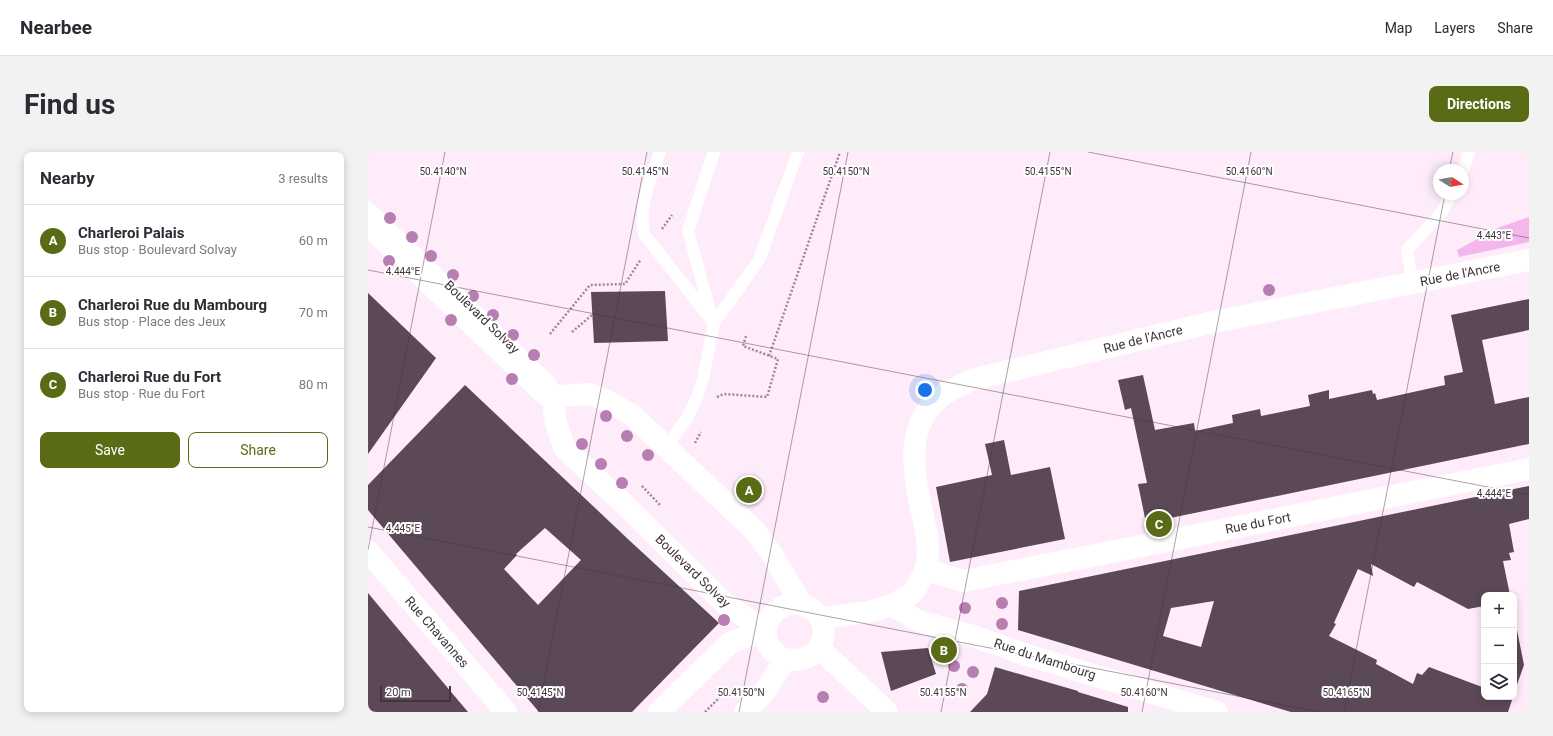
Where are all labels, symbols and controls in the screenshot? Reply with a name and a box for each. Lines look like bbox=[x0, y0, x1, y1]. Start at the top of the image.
text: Nearbee bbox=[20, 16, 92, 39]
text: Map bbox=[1385, 20, 1412, 36]
text: Layers bbox=[1434, 20, 1475, 36]
text: Share bbox=[1497, 20, 1533, 36]
button: Directions bbox=[1429, 86, 1529, 122]
text: Find us bbox=[24, 88, 115, 121]
north arrow bbox=[1433, 164, 1469, 200]
text: 50.4140°N bbox=[419, 166, 467, 177]
text: 50.4145°N bbox=[621, 166, 669, 177]
text: 50.4150°N bbox=[822, 166, 870, 177]
text: 50.4155°N bbox=[1024, 166, 1072, 177]
text: 50.4160°N bbox=[1225, 166, 1273, 177]
text: Nearby bbox=[40, 168, 95, 188]
text: 3 results bbox=[278, 171, 328, 186]
text: Charleroi Palais bbox=[78, 224, 185, 242]
text: 4.443°E bbox=[1477, 230, 1512, 241]
text: A bbox=[49, 233, 57, 248]
text: 60 m bbox=[299, 233, 328, 248]
text: Bus stop · Boulevard Solvay bbox=[78, 242, 237, 257]
street label: Rue de l'Ancre bbox=[1419, 259, 1501, 289]
text: 4.444°E bbox=[386, 266, 421, 277]
street label: Boulevard Solvay bbox=[441, 277, 523, 357]
text: Charleroi Rue du Mambourg bbox=[78, 296, 267, 314]
text: B bbox=[49, 305, 57, 320]
text: 70 m bbox=[299, 305, 328, 320]
text: Bus stop · Place des Jeux bbox=[78, 314, 226, 329]
street label: Rue de l'Ancre bbox=[1102, 322, 1184, 356]
text: Charleroi Rue du Fort bbox=[78, 368, 221, 386]
text: C bbox=[49, 377, 57, 392]
text: 80 m bbox=[299, 377, 328, 392]
your location bbox=[915, 380, 935, 400]
text: Bus stop · Rue du Fort bbox=[78, 386, 205, 401]
button: Save bbox=[40, 432, 180, 468]
button: Share bbox=[188, 432, 328, 468]
pin: A bbox=[736, 475, 762, 505]
text: 4.444°E bbox=[1477, 488, 1512, 499]
pin: C bbox=[1146, 509, 1172, 539]
street label: Rue du Fort bbox=[1224, 509, 1292, 537]
text: 4.445°E bbox=[386, 523, 421, 534]
street label: Boulevard Solvay bbox=[652, 531, 734, 611]
map controls bbox=[1481, 592, 1517, 700]
button: + bbox=[1481, 592, 1517, 628]
street label: Rue Chavannes bbox=[402, 593, 472, 671]
button: − bbox=[1481, 628, 1517, 664]
pin: B bbox=[931, 635, 957, 665]
street label: Rue du Mambourg bbox=[992, 635, 1098, 683]
button: layers bbox=[1481, 664, 1517, 700]
scale bar bbox=[380, 684, 451, 703]
text: 20 m bbox=[386, 686, 411, 699]
text: 50.4145°N bbox=[516, 687, 564, 698]
text: 50.4150°N bbox=[717, 687, 765, 698]
text: 50.4155°N bbox=[919, 687, 967, 698]
text: 50.4160°N bbox=[1120, 687, 1168, 698]
text: 50.4165°N bbox=[1322, 687, 1370, 698]

